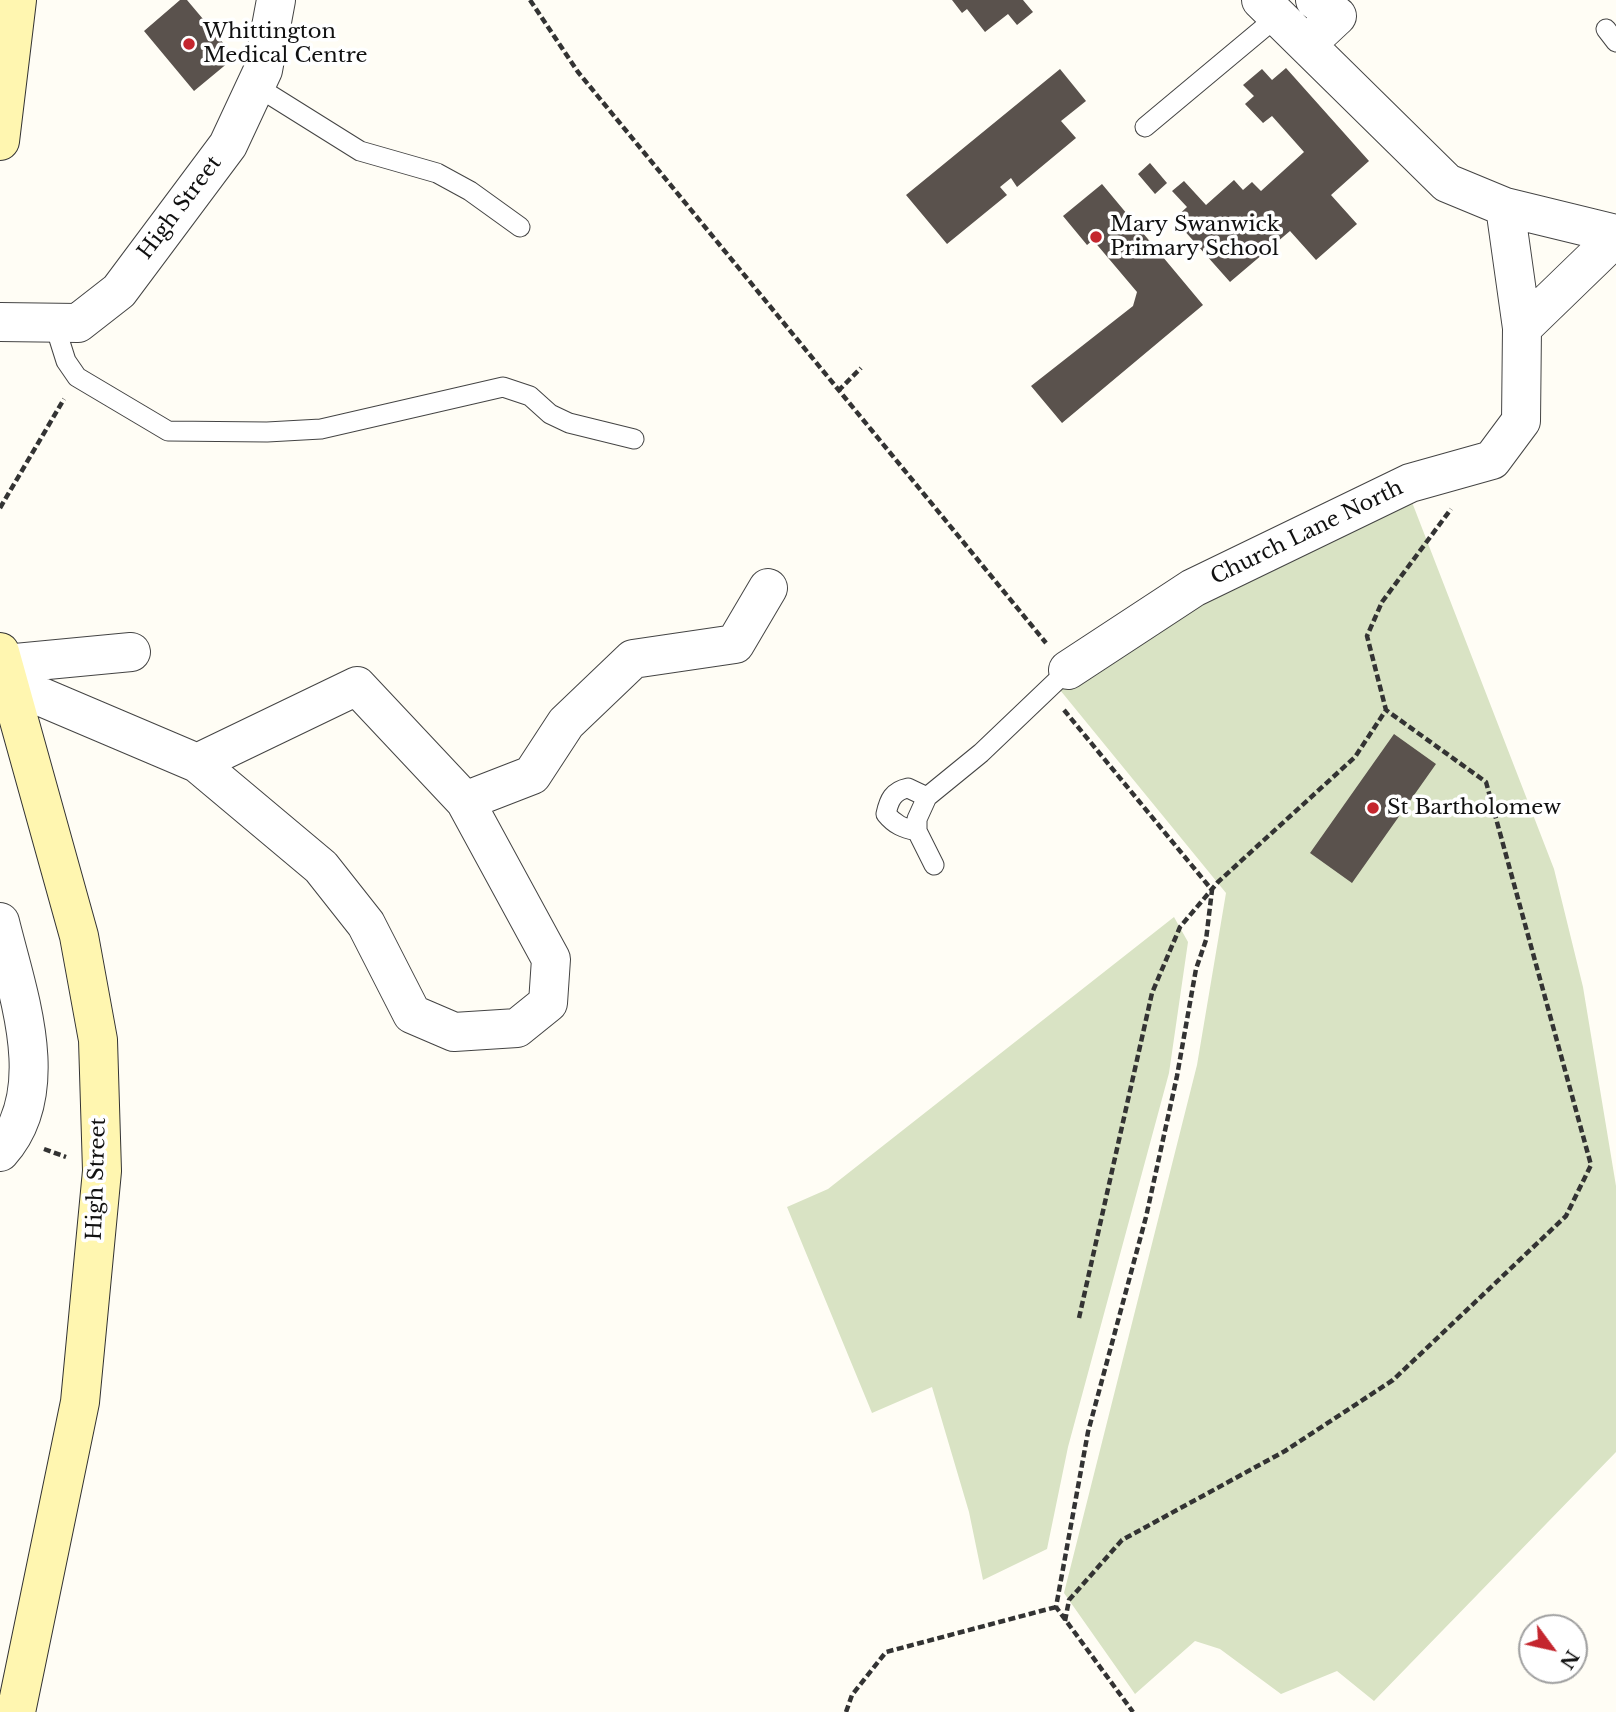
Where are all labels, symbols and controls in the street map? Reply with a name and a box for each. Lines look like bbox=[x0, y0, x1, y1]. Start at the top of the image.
place label: Whittington Medical Centre bbox=[203, 19, 368, 69]
marker: Whittington Medical Centre bbox=[181, 36, 197, 52]
street label: High Street bbox=[133, 151, 227, 265]
place label: Mary Swanwick Primary School bbox=[1110, 212, 1280, 262]
marker: Mary Swanwick Primary School bbox=[1088, 229, 1104, 245]
street label: Church Lane North bbox=[1207, 475, 1407, 591]
place label: St Bartholomew bbox=[1387, 795, 1561, 821]
marker: St Bartholomew bbox=[1365, 800, 1381, 816]
street label: High Street bbox=[82, 1117, 112, 1241]
north arrow bbox=[1518, 1614, 1588, 1684]
text: N bbox=[1555, 1646, 1584, 1673]

